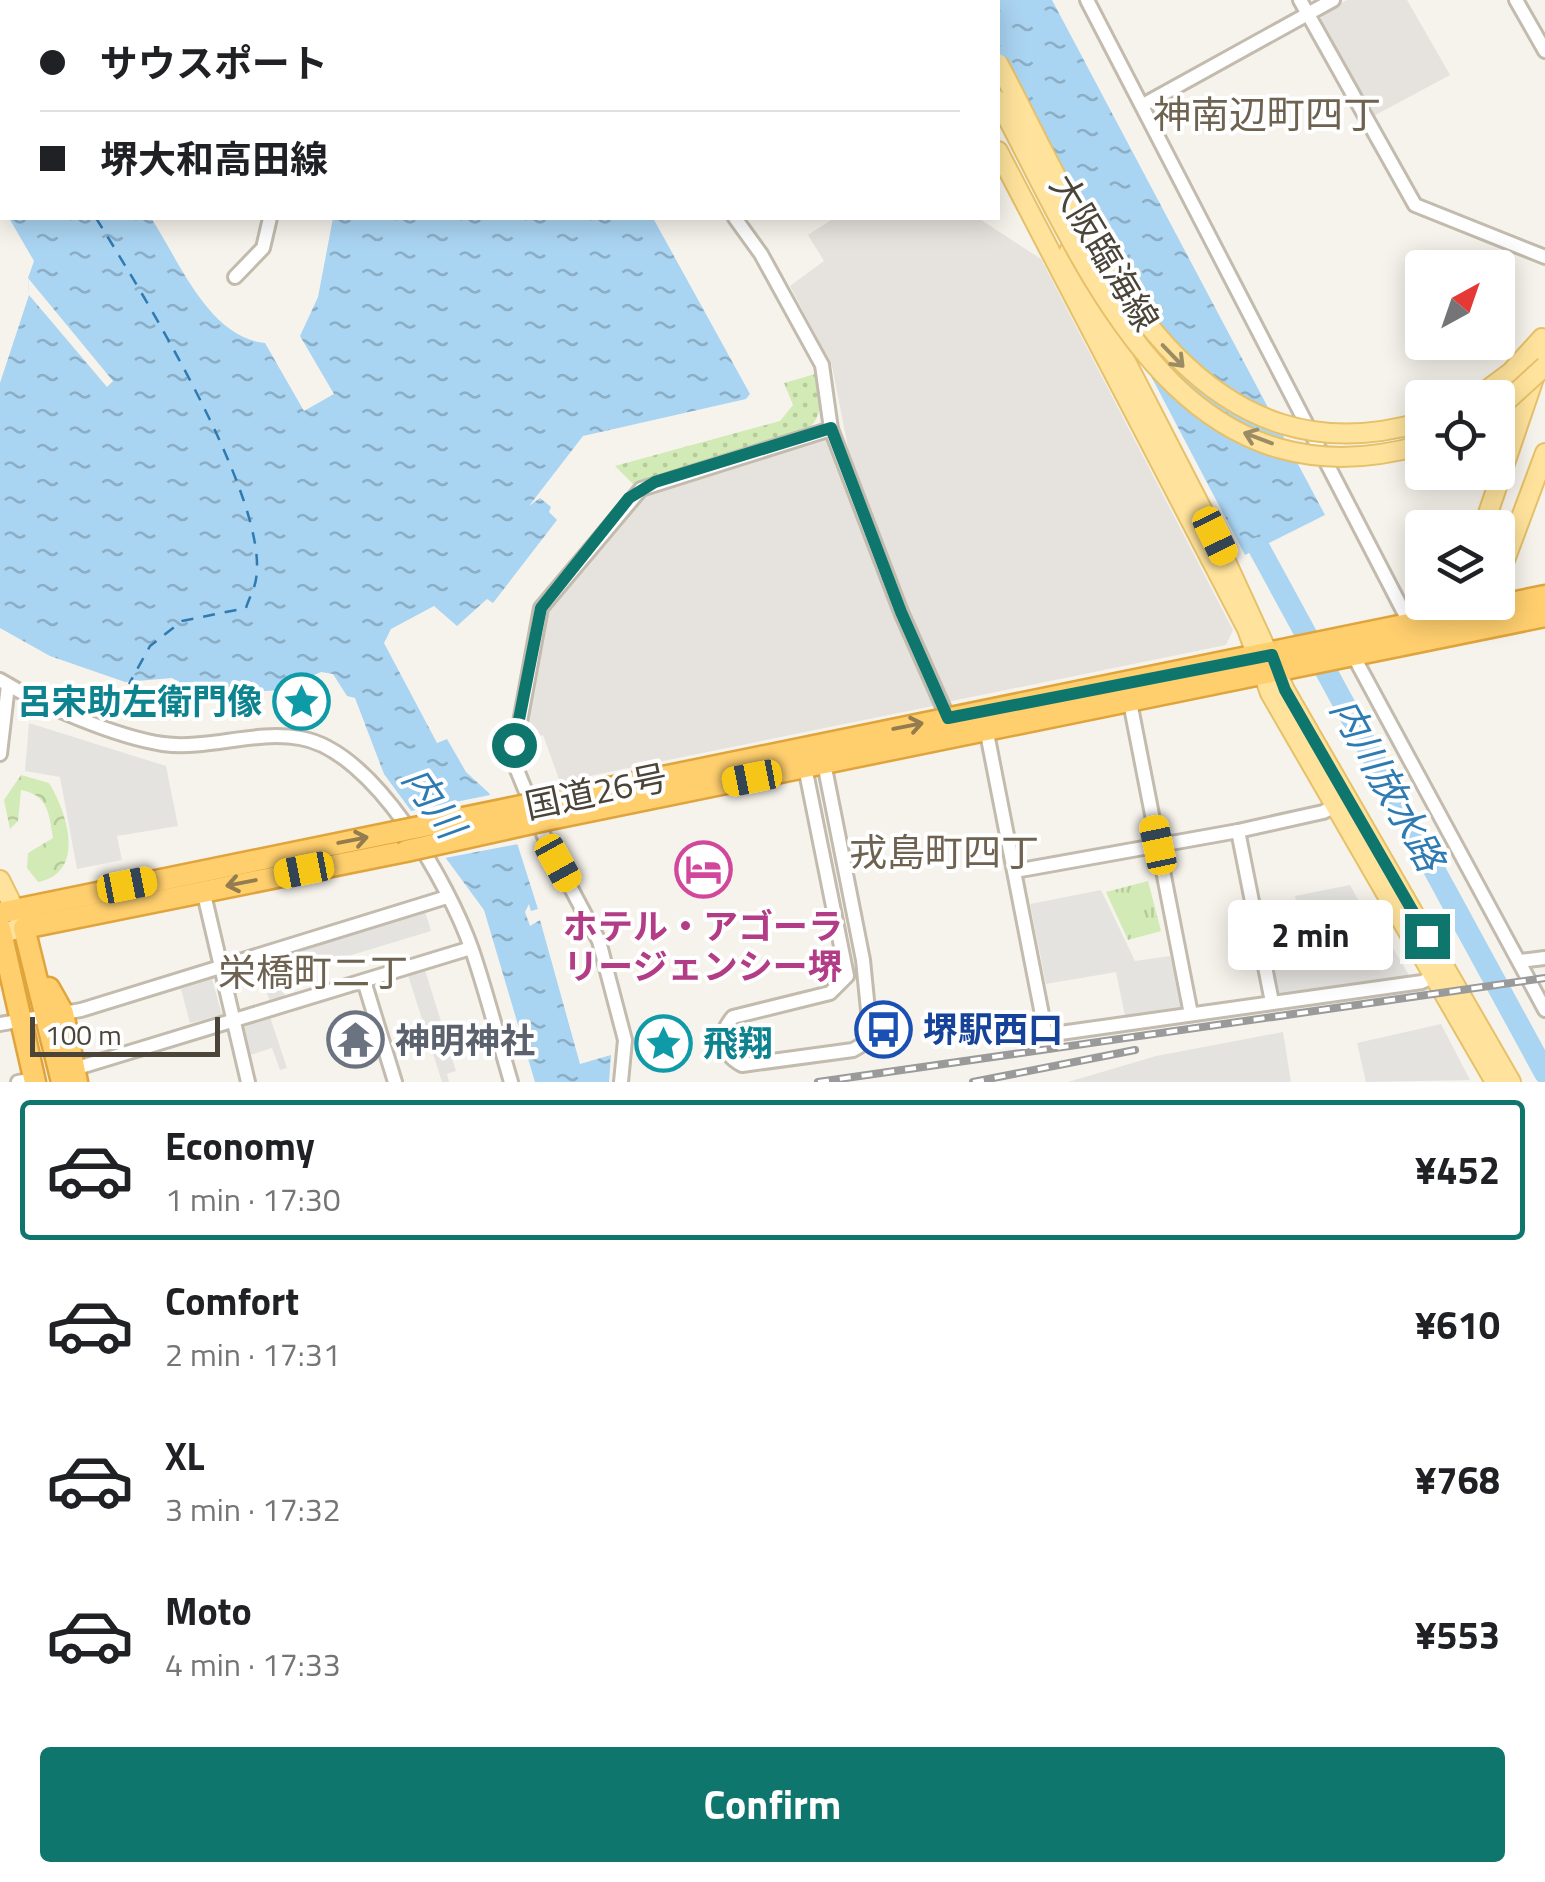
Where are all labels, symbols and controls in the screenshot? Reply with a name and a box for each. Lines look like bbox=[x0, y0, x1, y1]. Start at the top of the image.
text: サウスポート bbox=[100, 34, 328, 92]
district label: 神南辺町四丁 bbox=[1153, 85, 1381, 143]
text: 堺大和高田線 bbox=[100, 130, 328, 188]
street label: 大阪臨海線 bbox=[1037, 163, 1173, 341]
north arrow bbox=[1405, 250, 1515, 360]
map controls bbox=[1405, 250, 1515, 620]
one-way arrow bbox=[1161, 343, 1185, 367]
button: locate bbox=[1405, 380, 1515, 490]
one-way arrow bbox=[1243, 428, 1274, 446]
car bbox=[1188, 502, 1242, 570]
button: layers bbox=[1405, 510, 1515, 620]
place icon: 呂宋助左衛門像 bbox=[271, 671, 331, 731]
place label: 呂宋助左衛門像 bbox=[17, 674, 262, 728]
water label: 内川放水路 bbox=[1317, 687, 1461, 884]
one-way arrow bbox=[891, 716, 923, 735]
route start bbox=[492, 723, 537, 768]
street label: 国道26号 bbox=[520, 750, 672, 832]
water label: 内川 bbox=[389, 754, 482, 853]
car bbox=[720, 758, 784, 798]
car bbox=[1137, 813, 1179, 877]
district label: 戎島町四丁 bbox=[849, 823, 1039, 881]
car bbox=[530, 829, 586, 897]
one-way arrow bbox=[336, 830, 369, 849]
hotel icon: ホテル・アゴーラ リージェンシー堺 bbox=[673, 840, 733, 900]
car bbox=[272, 850, 336, 890]
car bbox=[95, 865, 159, 905]
one-way arrow bbox=[226, 874, 258, 893]
place label: ホテル・アゴーラ リージェンシー堺 bbox=[563, 899, 843, 993]
callout: 2 min bbox=[1227, 901, 1392, 971]
text: 2 min bbox=[1272, 911, 1349, 959]
route end bbox=[1405, 914, 1450, 959]
district label: 栄橋町二丁 bbox=[218, 943, 408, 1001]
bus stop icon: 堺駅西口 bbox=[854, 999, 914, 1059]
place label: 堺駅西口 bbox=[923, 1002, 1063, 1056]
temple icon: 神明神社 bbox=[326, 1010, 386, 1070]
scale bar bbox=[30, 1012, 220, 1056]
text: 100 m bbox=[45, 1013, 122, 1056]
place label: 神明神社 bbox=[395, 1013, 535, 1067]
place icon: 飛翔 bbox=[634, 1013, 694, 1073]
place label: 飛翔 bbox=[703, 1016, 773, 1070]
text: Economy bbox=[165, 1117, 315, 1175]
icon: car bbox=[45, 1125, 135, 1215]
text: ¥452 bbox=[1415, 1141, 1500, 1199]
text: 1 min · 17:30 bbox=[165, 1175, 341, 1223]
text: Comfort bbox=[165, 1272, 299, 1330]
icon: car bbox=[45, 1280, 135, 1370]
text: ¥610 bbox=[1415, 1296, 1500, 1354]
text: 2 min · 17:31 bbox=[165, 1330, 341, 1378]
text: XL bbox=[165, 1427, 205, 1485]
icon: car bbox=[45, 1435, 135, 1525]
text: ¥768 bbox=[1415, 1451, 1500, 1509]
text: 3 min · 17:32 bbox=[165, 1485, 341, 1533]
text: Moto bbox=[165, 1582, 252, 1640]
icon: car bbox=[45, 1590, 135, 1680]
text: ¥553 bbox=[1415, 1606, 1500, 1664]
text: 4 min · 17:33 bbox=[165, 1640, 341, 1688]
button: Confirm bbox=[40, 1747, 1505, 1862]

